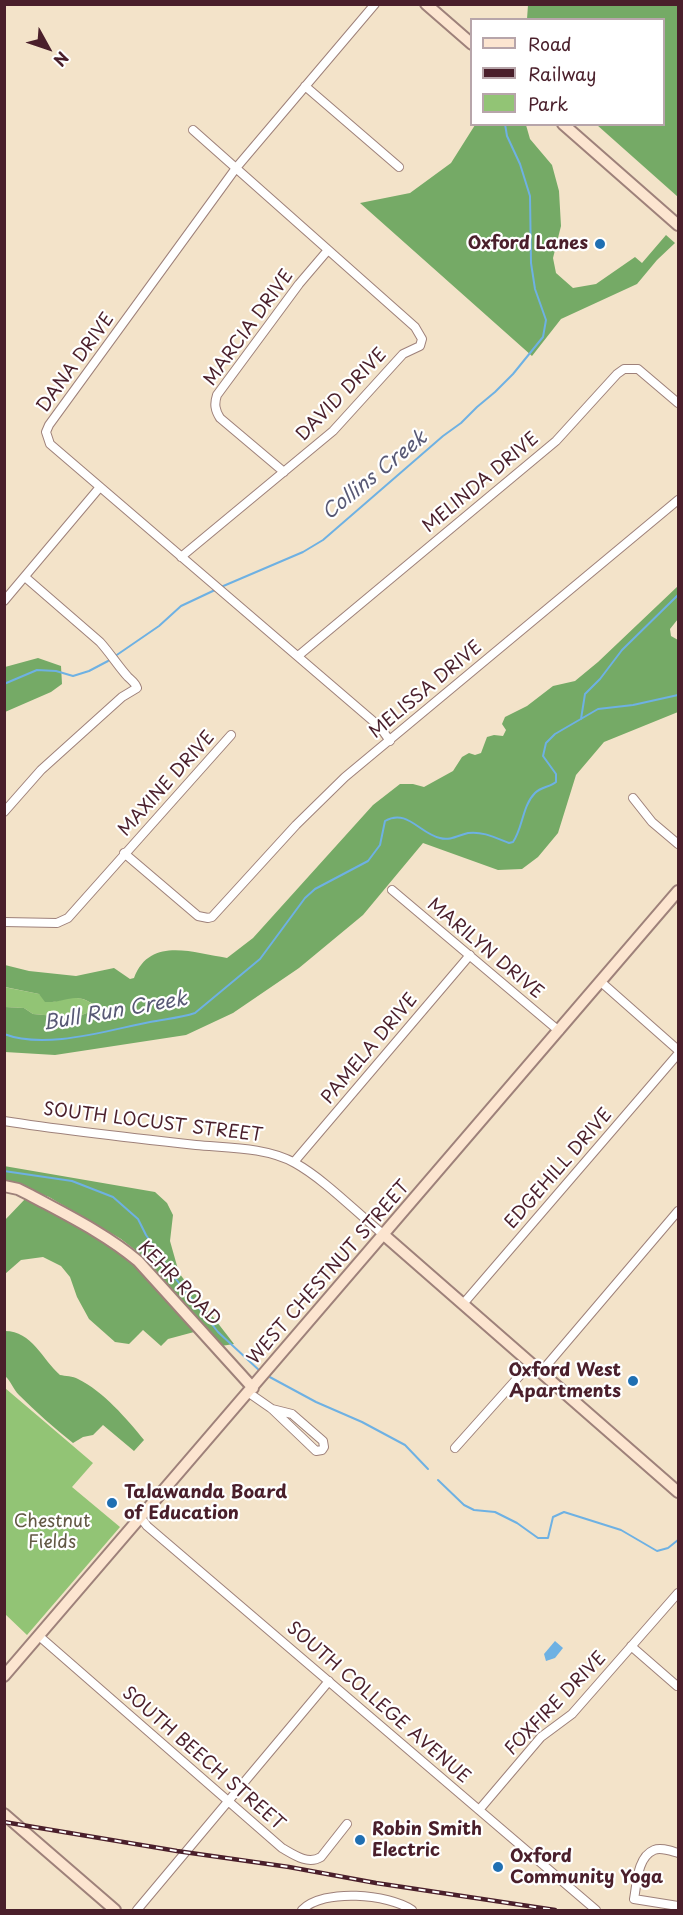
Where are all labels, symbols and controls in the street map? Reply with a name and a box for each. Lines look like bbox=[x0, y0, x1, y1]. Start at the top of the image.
north arrow bbox=[18, 18, 78, 78]
legend bbox=[470, 18, 665, 126]
text: Road bbox=[528, 30, 572, 57]
text: N bbox=[49, 47, 75, 72]
text: Railway bbox=[528, 60, 596, 87]
text: Park bbox=[528, 90, 568, 117]
place label: Oxford Lanes bbox=[468, 233, 588, 255]
marker: Oxford Lanes bbox=[593, 237, 607, 251]
street label: MARCIA DRIVE bbox=[200, 266, 298, 390]
street label: DANA DRIVE bbox=[33, 309, 119, 417]
street label: DAVID DRIVE bbox=[292, 344, 392, 446]
water label: Collins Creek bbox=[318, 426, 432, 526]
street label: MELINDA DRIVE bbox=[419, 428, 543, 538]
street label: MELISSA DRIVE bbox=[365, 637, 487, 743]
street label: MAXINE DRIVE bbox=[114, 727, 220, 841]
street label: MARILYN DRIVE bbox=[423, 894, 547, 1004]
water label: Bull Run Creek bbox=[41, 987, 189, 1037]
street label: PAMELA DRIVE bbox=[318, 989, 422, 1109]
street label: SOUTH LOCUST STREET bbox=[42, 1099, 264, 1147]
street label: EDGEHILL DRIVE bbox=[501, 1104, 617, 1234]
street label: WEST CHESTNUT STREET bbox=[243, 1177, 415, 1369]
street label: KEHR ROAD bbox=[133, 1237, 225, 1331]
place label: Oxford West Apartments bbox=[509, 1360, 621, 1402]
marker: Oxford West Apartments bbox=[626, 1374, 640, 1388]
place label: Talawanda Board of Education bbox=[124, 1482, 287, 1524]
marker: Talawanda Board of Education bbox=[105, 1496, 119, 1510]
park label: Chestnut Fields bbox=[14, 1511, 90, 1553]
street label: SOUTH COLLEGE AVENUE bbox=[282, 1618, 474, 1788]
street label: FOXFIRE DRIVE bbox=[501, 1648, 611, 1760]
street label: SOUTH BEECH STREET bbox=[117, 1683, 289, 1835]
place label: Robin Smith Electric bbox=[372, 1819, 482, 1862]
marker: Robin Smith Electric bbox=[353, 1833, 367, 1847]
place label: Oxford Community Yoga bbox=[510, 1846, 663, 1888]
marker: Oxford Community Yoga bbox=[491, 1860, 505, 1874]

